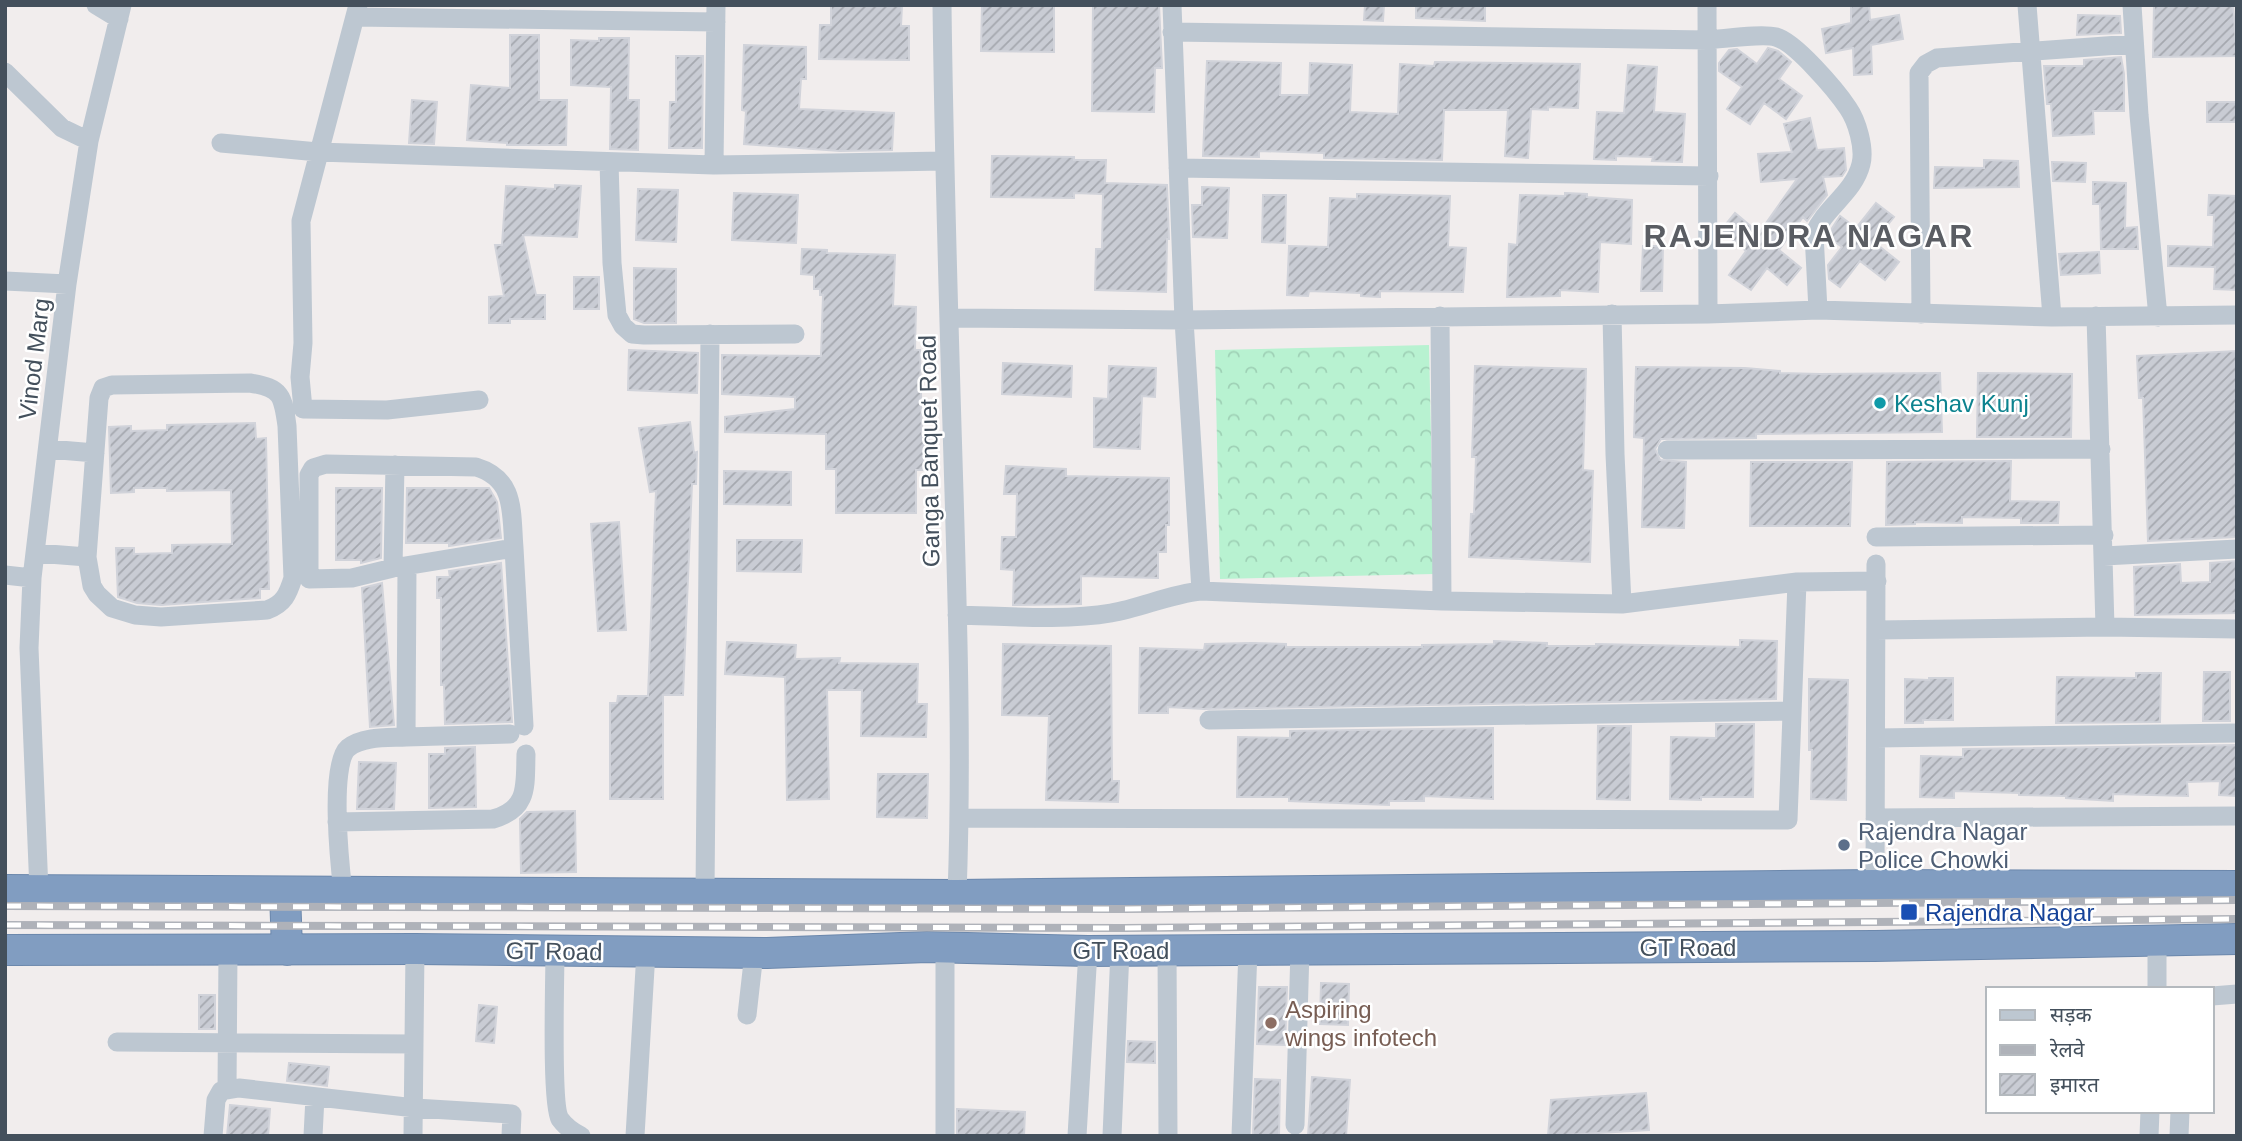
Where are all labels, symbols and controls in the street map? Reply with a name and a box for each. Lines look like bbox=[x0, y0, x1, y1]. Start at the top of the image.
district label: RAJENDRA NAGAR bbox=[1644, 218, 1974, 254]
street label: Vinod Marg bbox=[13, 297, 55, 421]
street label: Ganga Banquet Road bbox=[913, 335, 945, 567]
place label: Keshav Kunj bbox=[1894, 390, 2029, 417]
marker: Keshav Kunj bbox=[1872, 395, 1888, 411]
place label: Rajendra Nagar Police Chowki bbox=[1858, 818, 2027, 873]
marker: Rajendra Nagar Police Chowki bbox=[1836, 837, 1852, 853]
place label: Rajendra Nagar bbox=[1925, 899, 2094, 926]
marker: Rajendra Nagar bbox=[1899, 902, 1919, 922]
street label: GT Road bbox=[1640, 934, 1736, 961]
street label: GT Road bbox=[505, 937, 603, 965]
street label: GT Road bbox=[1073, 937, 1169, 964]
legend bbox=[1986, 987, 2214, 1113]
place label: Aspiring wings infotech bbox=[1284, 996, 1437, 1051]
text: सड़क bbox=[2050, 1003, 2092, 1026]
marker: Aspiring wings infotech bbox=[1263, 1015, 1279, 1031]
text: रेलवे bbox=[2049, 1038, 2085, 1061]
text: इमारत bbox=[2050, 1073, 2100, 1096]

